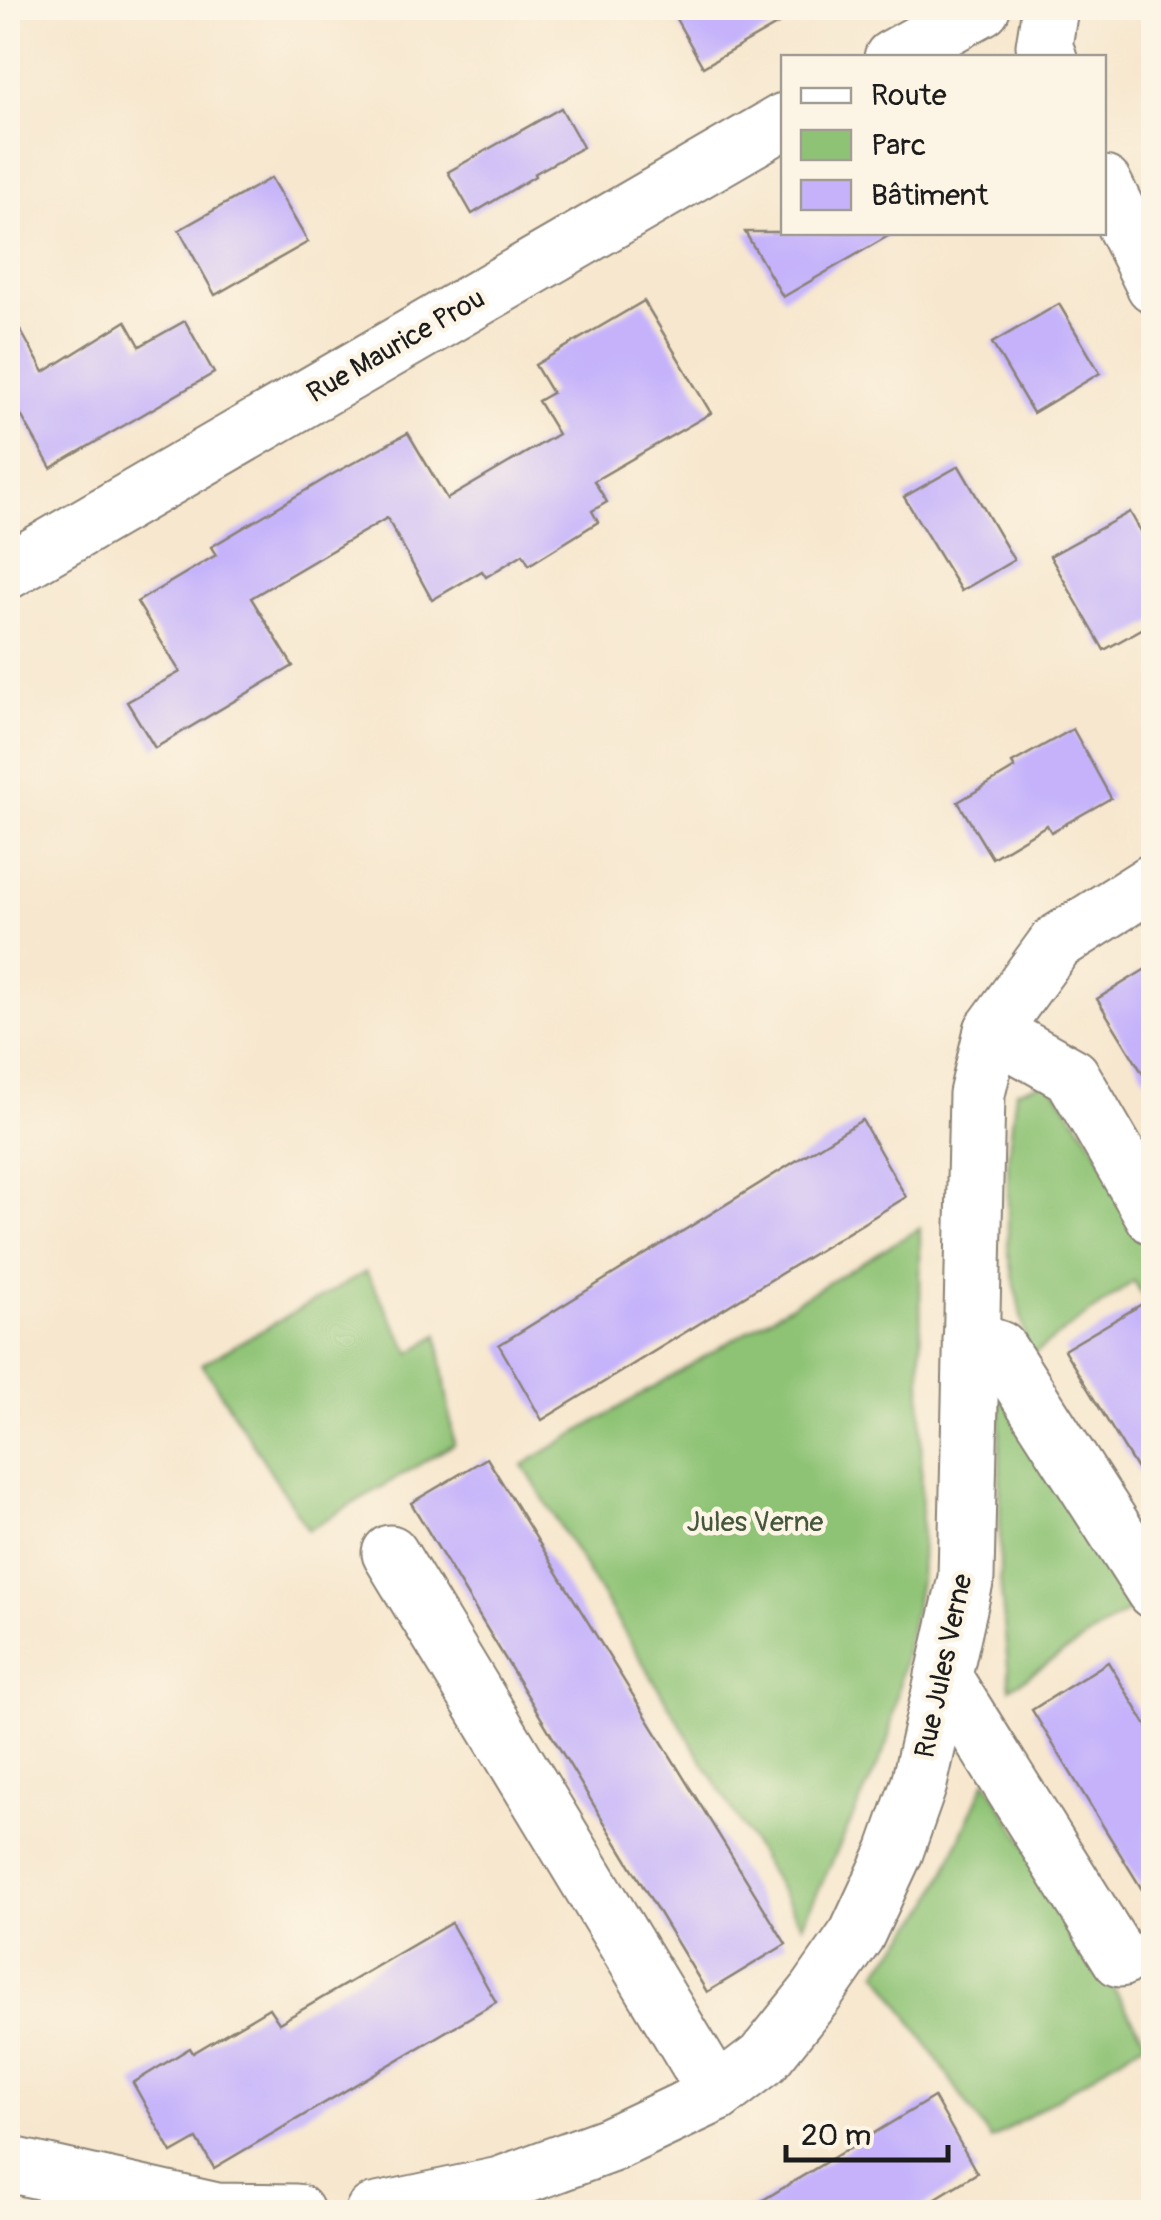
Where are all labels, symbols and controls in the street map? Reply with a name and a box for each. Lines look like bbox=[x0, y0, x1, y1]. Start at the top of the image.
legend bbox=[781, 55, 1106, 235]
text: Route bbox=[871, 77, 947, 114]
text: Parc bbox=[871, 127, 926, 164]
text: Bâtiment bbox=[871, 177, 989, 214]
street label: Rue Maurice Prou bbox=[301, 281, 491, 411]
park label: Jules Verne bbox=[687, 1505, 824, 1540]
street label: Rue Jules Verne bbox=[907, 1571, 981, 1761]
scale bar bbox=[786, 2100, 948, 2162]
text: 20 m bbox=[801, 2117, 871, 2154]

